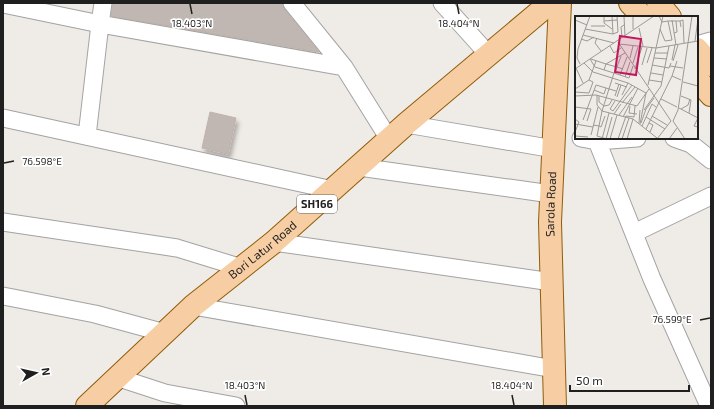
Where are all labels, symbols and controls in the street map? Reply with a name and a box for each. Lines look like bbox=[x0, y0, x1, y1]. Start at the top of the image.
inset map bbox=[575, 16, 698, 139]
text: 18.403°N bbox=[172, 17, 212, 29]
text: 18.404°N bbox=[438, 17, 480, 29]
text: 76.598°E bbox=[22, 155, 62, 167]
street label: Sarola Road bbox=[542, 171, 558, 237]
road number: SH166 bbox=[297, 195, 337, 213]
street label: Bori Latur Road bbox=[225, 217, 299, 281]
text: 76.599°E bbox=[652, 313, 692, 325]
north arrow bbox=[16, 353, 56, 393]
text: N bbox=[39, 367, 53, 376]
scale bar bbox=[570, 367, 689, 393]
text: 50 m bbox=[576, 373, 603, 387]
text: 18.403°N bbox=[225, 379, 265, 391]
text: 18.404°N bbox=[491, 379, 533, 391]

